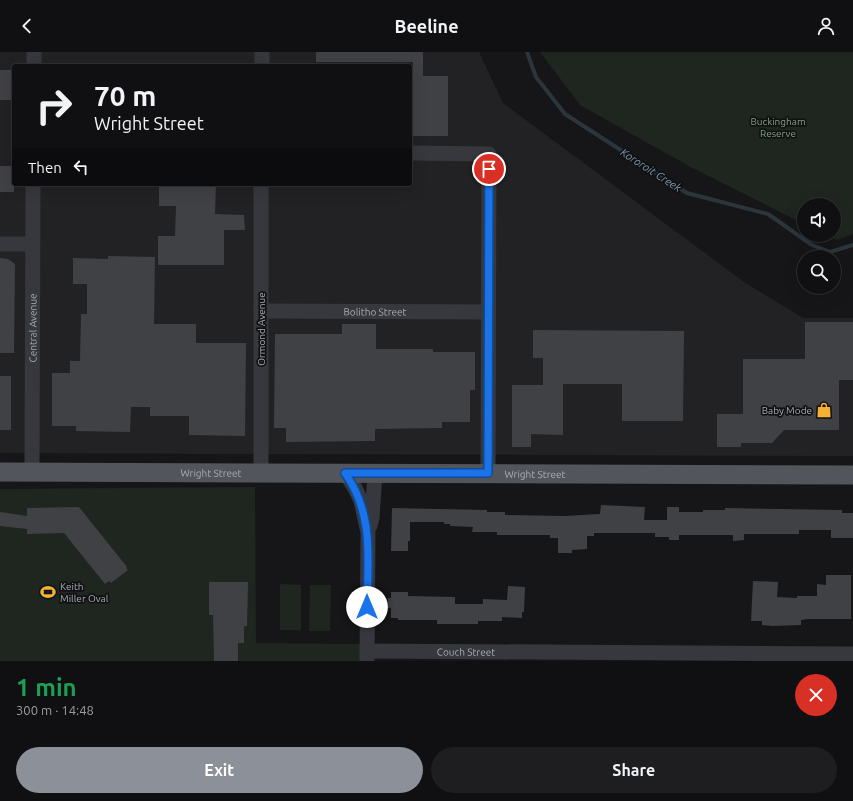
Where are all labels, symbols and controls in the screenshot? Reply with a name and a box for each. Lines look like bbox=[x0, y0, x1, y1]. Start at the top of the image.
icon: back bbox=[16, 15, 38, 37]
icon: person bbox=[815, 15, 837, 37]
text: Beeline bbox=[394, 16, 459, 36]
icon: right bbox=[28, 80, 80, 132]
text: 70 m bbox=[94, 80, 156, 111]
text: Wright Street bbox=[94, 113, 204, 133]
park label: Buckingham Reserve bbox=[750, 116, 806, 139]
water label: Kororoit Creek bbox=[618, 146, 684, 194]
pin bbox=[472, 152, 506, 186]
icon: left bbox=[70, 156, 92, 178]
icon: arrive bbox=[478, 158, 500, 180]
text: Then bbox=[28, 159, 62, 176]
map controls bbox=[797, 198, 841, 294]
button: sound bbox=[797, 198, 841, 242]
button: search bbox=[797, 250, 841, 294]
street label: Ormond Avenue bbox=[256, 292, 267, 366]
street label: Central Avenue bbox=[27, 294, 38, 362]
street label: Bolitho Street bbox=[343, 306, 407, 317]
shop icon: Baby Mode bbox=[815, 401, 833, 419]
place label: Baby Mode bbox=[762, 405, 812, 416]
street label: Wright Street bbox=[180, 467, 242, 478]
street label: Wright Street bbox=[504, 468, 566, 479]
place label: Keith Miller Oval bbox=[60, 581, 109, 604]
sports icon: Keith Miller Oval bbox=[39, 583, 57, 601]
position arrow bbox=[346, 586, 388, 628]
street label: Couch Street bbox=[437, 646, 495, 657]
text: 1 min bbox=[16, 674, 77, 701]
button: close bbox=[795, 674, 837, 716]
text: 300 m · 14:48 bbox=[16, 703, 94, 717]
button: Exit bbox=[16, 747, 423, 793]
button: Share bbox=[431, 747, 837, 793]

